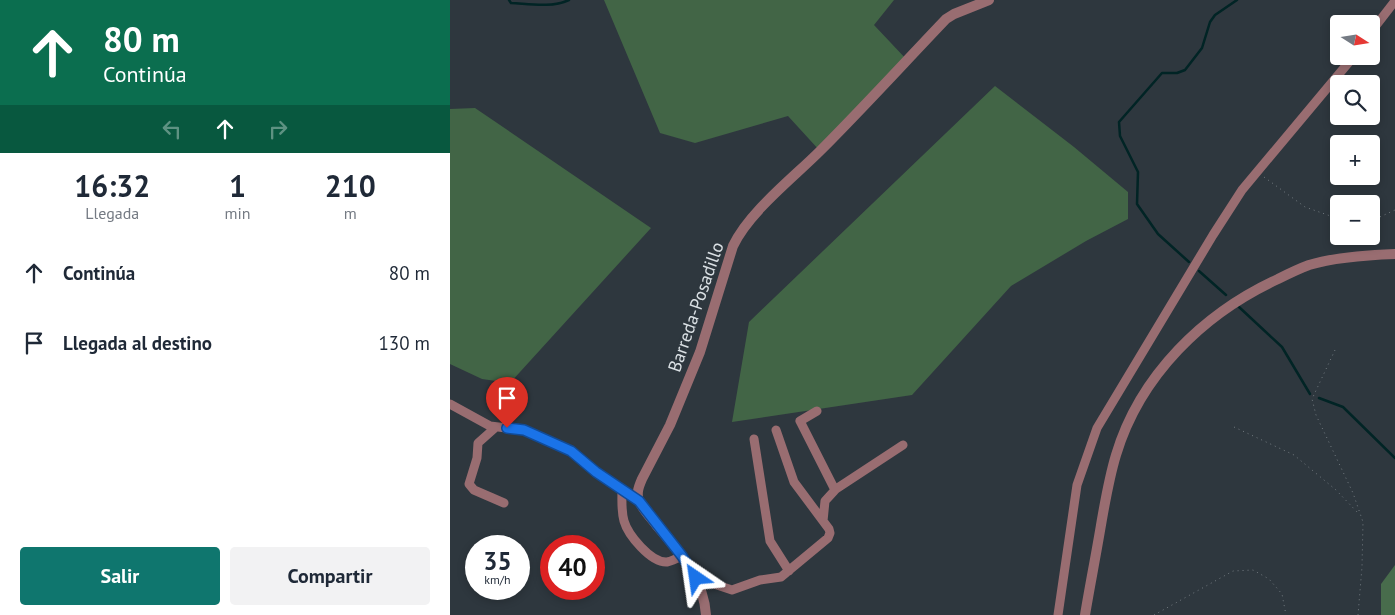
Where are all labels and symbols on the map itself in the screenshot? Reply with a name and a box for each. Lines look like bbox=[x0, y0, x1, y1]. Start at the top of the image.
north arrow bbox=[1330, 15, 1380, 65]
street label: Barreda-Posadillo bbox=[662, 239, 729, 375]
pin bbox=[486, 377, 528, 428]
speed limit sign: 40 bbox=[540, 535, 605, 600]
position arrow bbox=[669, 551, 721, 603]

